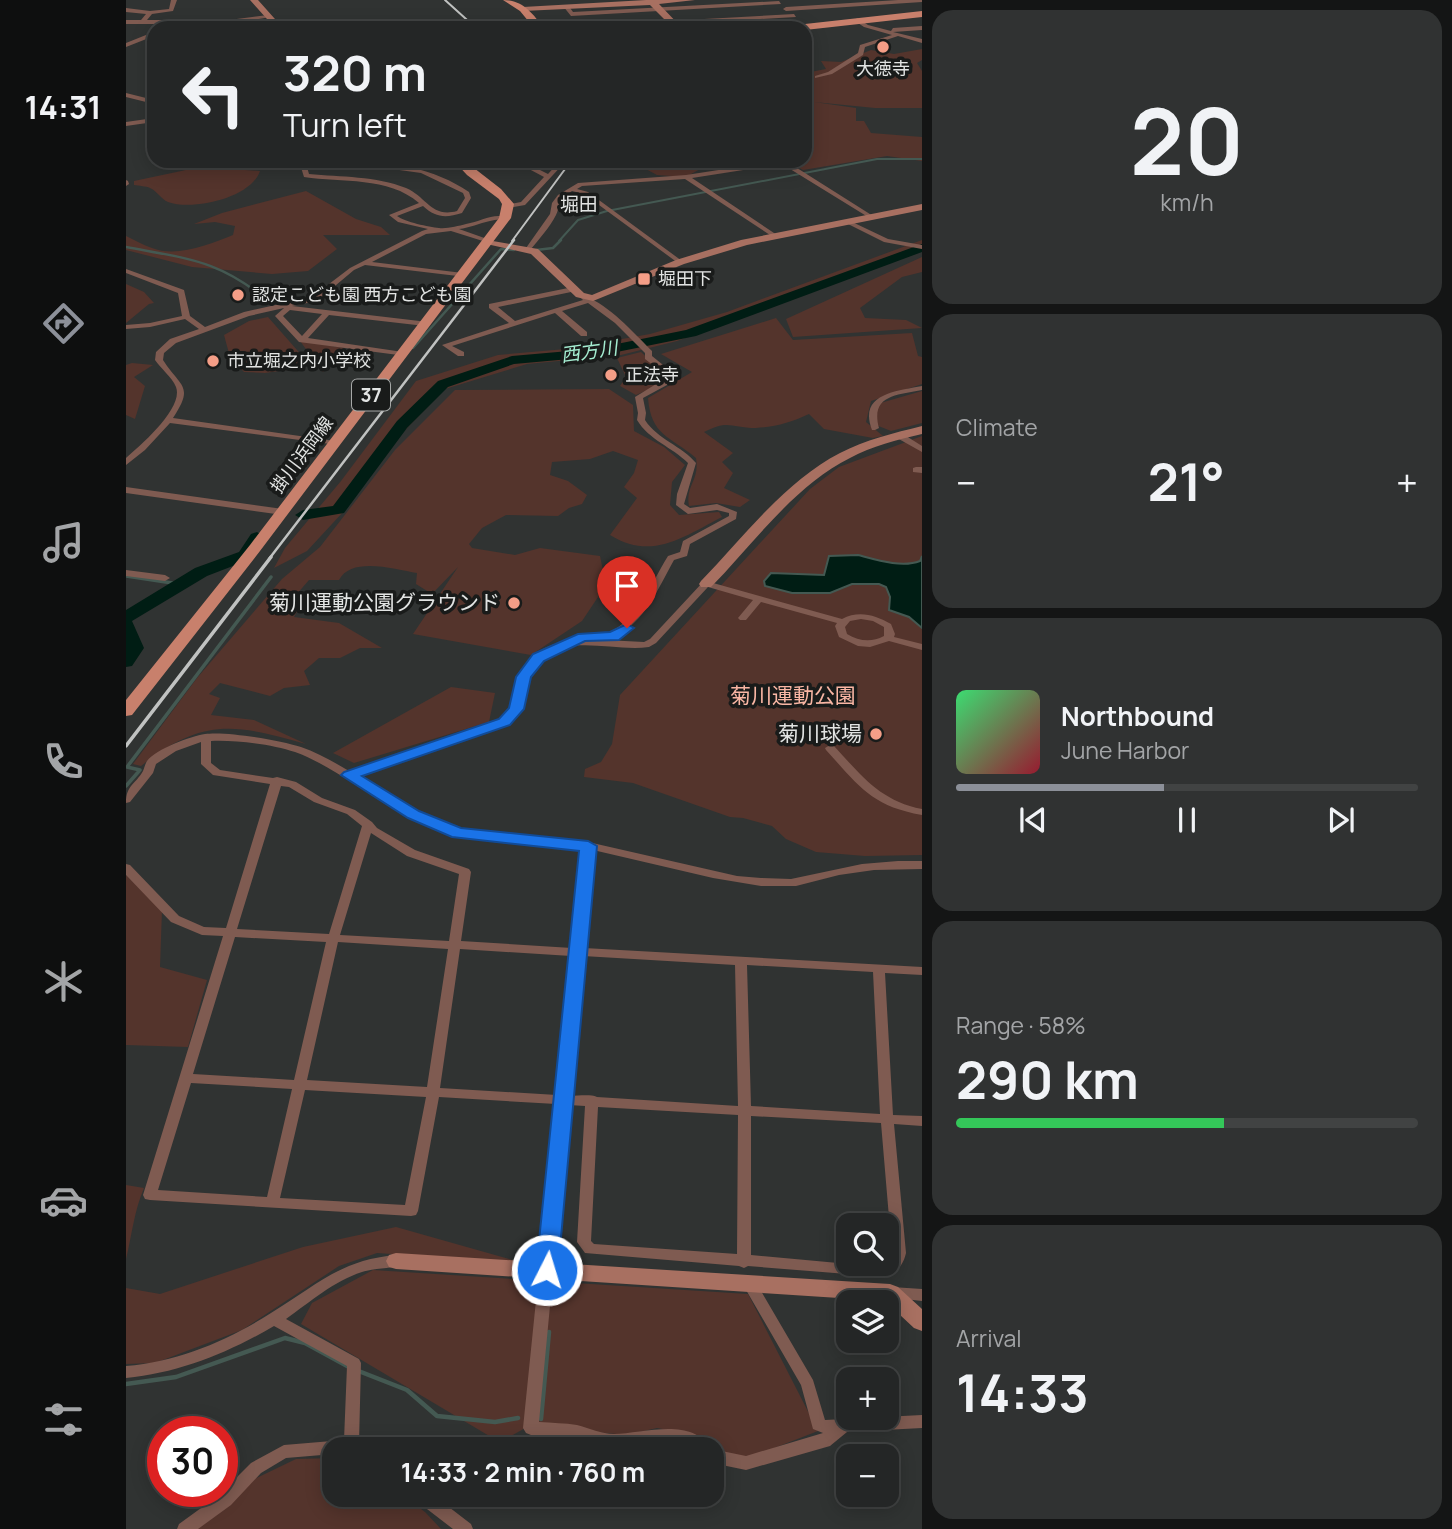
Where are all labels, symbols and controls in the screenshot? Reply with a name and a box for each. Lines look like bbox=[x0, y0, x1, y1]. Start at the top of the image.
text: 320 m bbox=[283, 39, 427, 106]
marker: 大徳寺 bbox=[875, 39, 891, 55]
icon: left bbox=[168, 49, 259, 140]
place label: 大徳寺 bbox=[856, 56, 910, 80]
text: 20 bbox=[1130, 78, 1244, 202]
text: 14:31 bbox=[24, 85, 102, 129]
text: Turn left bbox=[283, 103, 407, 147]
text: km/h bbox=[1160, 186, 1214, 218]
district label: 堀田 bbox=[560, 191, 598, 217]
place label: 堀田下 bbox=[658, 266, 712, 290]
marker: 堀田下 bbox=[636, 271, 652, 287]
place label: 認定こども園 西方こども園 bbox=[252, 282, 472, 306]
marker: 認定こども園 西方こども園 bbox=[230, 287, 246, 303]
icon: directions bbox=[39, 299, 88, 348]
water label: 西方川 bbox=[559, 334, 621, 368]
place label: 市立堀之内小学校 bbox=[227, 348, 371, 372]
marker: 市立堀之内小学校 bbox=[205, 353, 221, 369]
place label: 正法寺 bbox=[625, 362, 679, 386]
marker: 正法寺 bbox=[603, 367, 619, 383]
road number: 37 bbox=[352, 380, 390, 410]
street label: 掛川浜岡線 bbox=[265, 411, 338, 498]
text: Climate bbox=[956, 411, 1038, 443]
text: 21° bbox=[1148, 446, 1225, 517]
text: − bbox=[956, 456, 977, 508]
text: + bbox=[1396, 456, 1418, 508]
icon: music bbox=[39, 518, 88, 567]
pin bbox=[597, 556, 657, 628]
icon: arrive bbox=[608, 567, 646, 605]
place label: 菊川運動公園グラウンド bbox=[269, 588, 500, 616]
marker: 菊川運動公園グラウンド bbox=[506, 595, 522, 611]
park label: 菊川運動公園 bbox=[730, 681, 856, 709]
text: Northbound bbox=[1061, 698, 1214, 734]
place label: 菊川球場 bbox=[778, 719, 862, 747]
marker: 菊川球場 bbox=[868, 726, 884, 742]
text: June Harbor bbox=[1061, 734, 1189, 766]
icon: phone bbox=[39, 737, 88, 786]
icon: previous bbox=[1014, 801, 1052, 839]
icon: pause bbox=[1168, 801, 1206, 839]
icon: next bbox=[1322, 801, 1360, 839]
icon: climate bbox=[39, 957, 88, 1006]
text: Range · 58% bbox=[956, 1009, 1086, 1041]
text: 290 km bbox=[956, 1044, 1139, 1115]
icon: car bbox=[39, 1176, 88, 1225]
map controls bbox=[836, 1213, 899, 1507]
button: search bbox=[836, 1213, 899, 1276]
position arrow bbox=[510, 1233, 584, 1307]
button: layers bbox=[836, 1290, 899, 1353]
text: Arrival bbox=[956, 1322, 1022, 1354]
text: 14:33 bbox=[956, 1357, 1089, 1428]
button: + bbox=[836, 1367, 899, 1430]
icon: filters bbox=[39, 1395, 88, 1444]
speed limit sign: 30 bbox=[147, 1416, 238, 1507]
button: − bbox=[836, 1444, 899, 1507]
text: 14:33 · 2 min · 760 m bbox=[401, 1454, 645, 1490]

